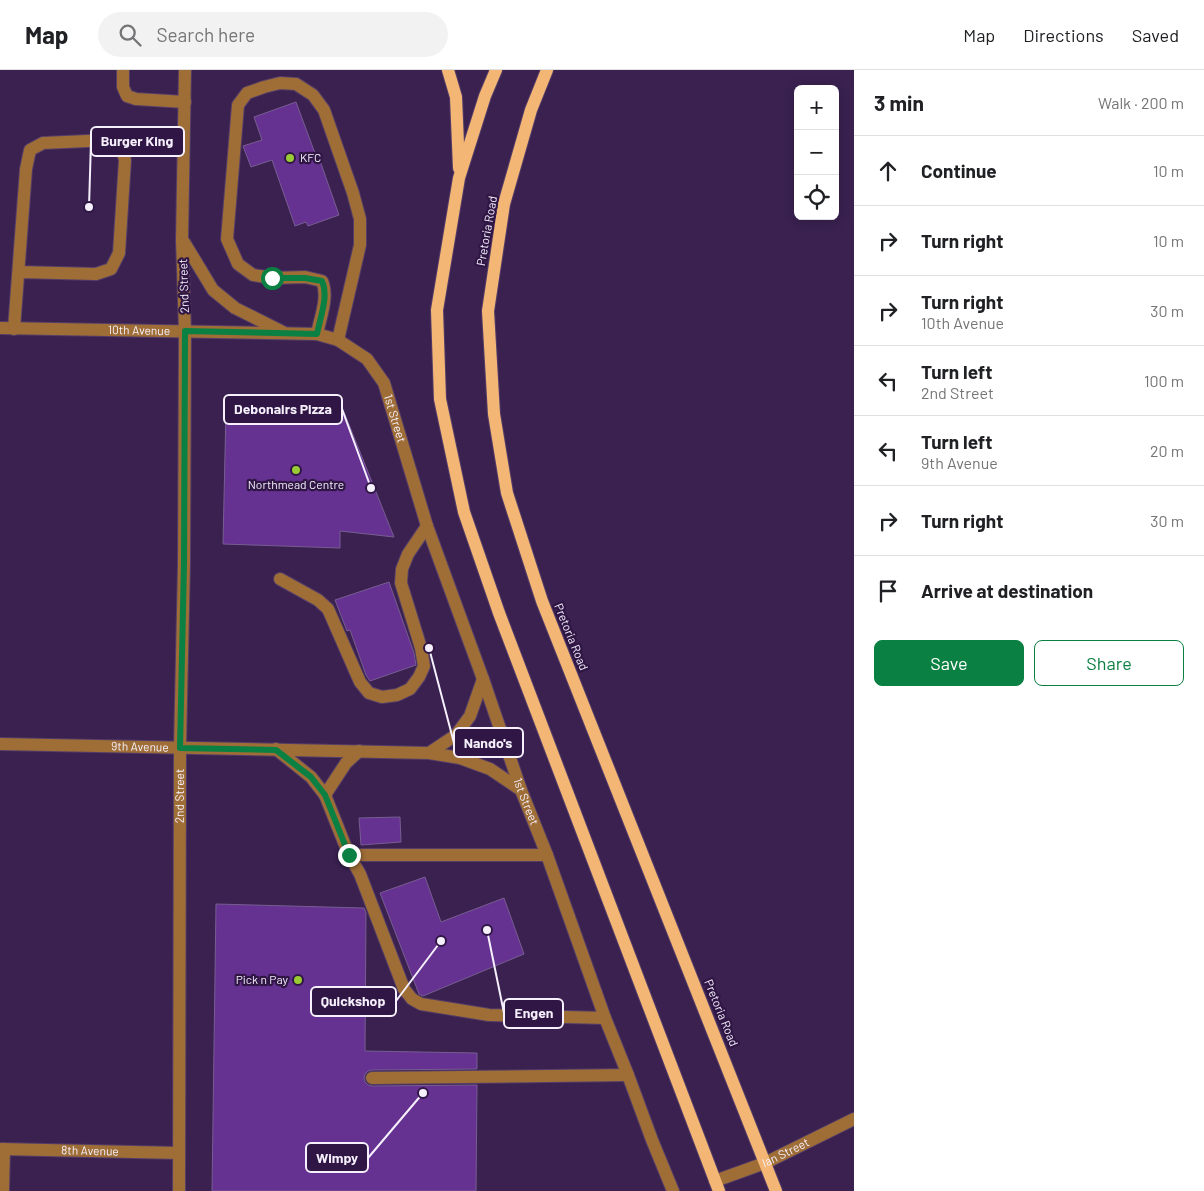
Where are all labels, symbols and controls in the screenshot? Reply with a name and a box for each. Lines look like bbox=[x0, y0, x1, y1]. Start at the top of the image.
search box bbox=[98, 12, 448, 57]
text: Map bbox=[25, 20, 68, 49]
icon: search bbox=[116, 21, 144, 49]
text: Search here bbox=[156, 23, 255, 46]
text: Map bbox=[963, 24, 995, 46]
text: Directions bbox=[1023, 24, 1104, 46]
text: Saved bbox=[1132, 24, 1179, 46]
map controls bbox=[794, 85, 839, 220]
button: + bbox=[794, 85, 839, 130]
text: 3 min bbox=[874, 90, 924, 115]
text: Walk · 200 m bbox=[1098, 93, 1184, 112]
callout: Burger King bbox=[91, 127, 184, 156]
button: − bbox=[794, 130, 839, 175]
text: Burger King bbox=[101, 132, 174, 149]
place label: KFC bbox=[300, 150, 321, 164]
marker: KFC bbox=[284, 152, 296, 164]
icon: ahead bbox=[874, 157, 902, 185]
text: Continue bbox=[921, 159, 997, 182]
text: 10 m bbox=[1153, 161, 1184, 180]
button: locate bbox=[794, 175, 839, 220]
street label: Pretoria Road bbox=[473, 195, 499, 267]
icon: right bbox=[874, 227, 902, 255]
text: Turn right bbox=[921, 229, 1003, 252]
text: 10 m bbox=[1153, 231, 1184, 250]
street label: 2nd Street bbox=[175, 259, 191, 314]
route start bbox=[261, 267, 284, 290]
text: Turn right bbox=[921, 290, 1003, 313]
icon: right bbox=[874, 297, 902, 325]
text: 30 m bbox=[1150, 301, 1184, 320]
text: 10th Avenue bbox=[921, 313, 1004, 332]
street label: 10th Avenue bbox=[108, 322, 170, 337]
text: Turn left bbox=[921, 360, 992, 383]
icon: left bbox=[874, 367, 902, 395]
text: 100 m bbox=[1144, 371, 1184, 390]
text: 2nd Street bbox=[921, 383, 994, 402]
street label: 1st Street bbox=[382, 392, 409, 444]
callout: Debonairs Pizza bbox=[224, 395, 342, 424]
text: Debonairs Pizza bbox=[234, 400, 332, 417]
text: Turn left bbox=[921, 430, 992, 453]
icon: left bbox=[874, 437, 902, 465]
text: 20 m bbox=[1150, 441, 1184, 460]
text: 9th Avenue bbox=[921, 453, 998, 472]
marker: Northmead Centre bbox=[290, 464, 302, 476]
place label: Northmead Centre bbox=[248, 477, 344, 491]
icon: right bbox=[874, 507, 902, 535]
text: Turn right bbox=[921, 509, 1003, 532]
text: 30 m bbox=[1150, 511, 1184, 530]
icon: arrive bbox=[874, 577, 902, 605]
text: Arrive at destination bbox=[921, 579, 1093, 602]
street label: Pretoria Road bbox=[552, 601, 592, 672]
button: Save bbox=[874, 640, 1024, 686]
button: Share bbox=[1034, 640, 1184, 686]
callout: Nando's bbox=[454, 728, 523, 757]
text: Nando's bbox=[464, 734, 512, 751]
street label: 9th Avenue bbox=[111, 738, 169, 754]
street label: 2nd Street bbox=[172, 769, 186, 823]
street label: 1st Street bbox=[511, 776, 542, 827]
route end bbox=[338, 844, 361, 867]
place label: Pick n Pay bbox=[236, 972, 288, 986]
marker: Pick n Pay bbox=[292, 974, 304, 986]
street label: Pretoria Road bbox=[702, 977, 742, 1048]
callout: Quickshop bbox=[311, 987, 396, 1016]
text: Quickshop bbox=[321, 992, 385, 1009]
callout: Engen bbox=[504, 999, 563, 1028]
text: Engen bbox=[515, 1004, 553, 1021]
street label: Ian Street bbox=[760, 1134, 811, 1170]
street label: 8th Avenue bbox=[61, 1142, 119, 1158]
callout: Wimpy bbox=[306, 1143, 368, 1172]
text: Wimpy bbox=[316, 1149, 358, 1166]

